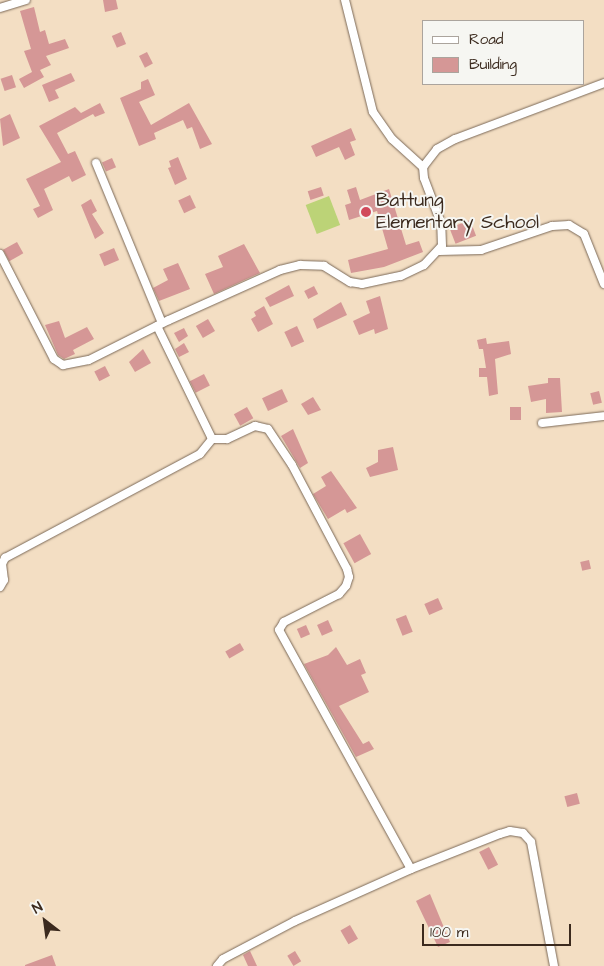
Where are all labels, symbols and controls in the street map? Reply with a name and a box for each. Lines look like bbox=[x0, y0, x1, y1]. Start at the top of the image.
legend bbox=[422, 20, 584, 85]
text: Road bbox=[469, 29, 503, 50]
text: Building bbox=[469, 54, 517, 75]
place label: Battung Elementary School bbox=[376, 190, 539, 234]
marker: Battung Elementary School bbox=[360, 206, 372, 218]
north arrow bbox=[20, 896, 70, 946]
text: N bbox=[29, 897, 46, 919]
scale bar bbox=[424, 914, 573, 946]
text: 100 m bbox=[430, 922, 469, 943]

